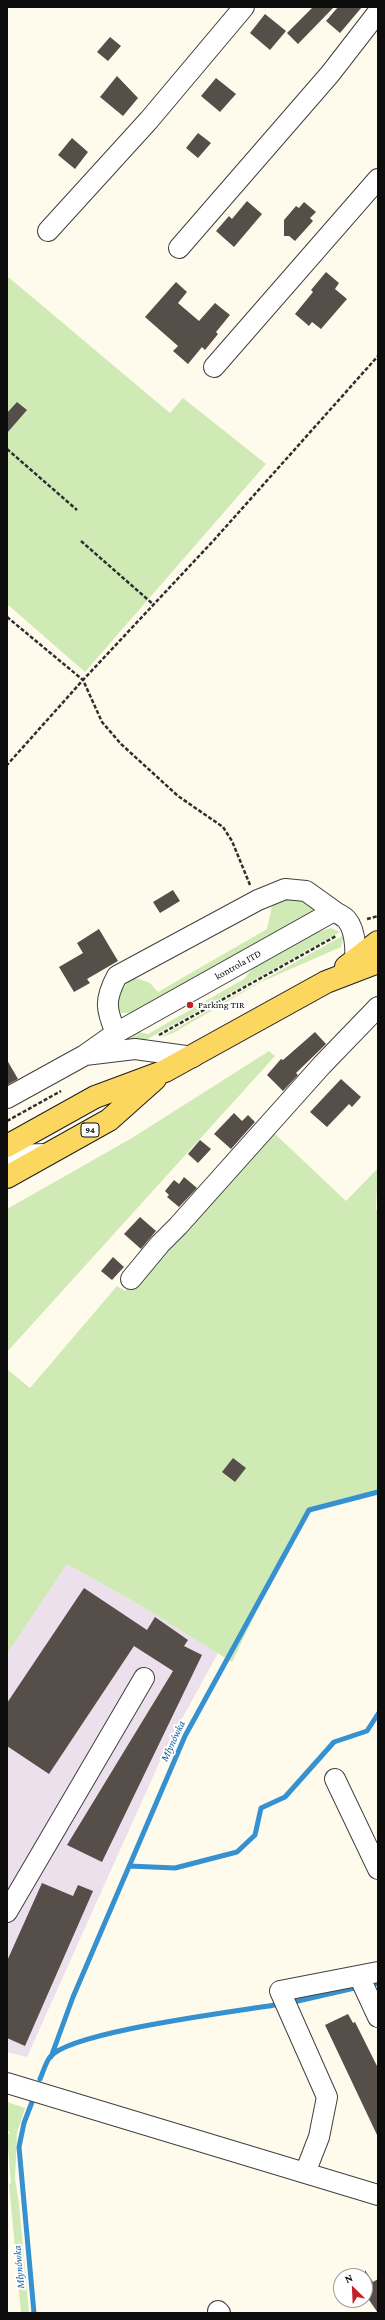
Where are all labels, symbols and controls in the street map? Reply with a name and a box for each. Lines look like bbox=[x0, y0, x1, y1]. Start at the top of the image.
street label: kontrola ITD bbox=[213, 947, 263, 983]
place label: Parking TIR bbox=[198, 999, 244, 1011]
marker: Parking TIR bbox=[185, 1000, 195, 1010]
road number: 94 bbox=[81, 1123, 99, 1137]
water label: Młynówka bbox=[158, 1718, 188, 1764]
water label: Młynówka bbox=[11, 2245, 27, 2289]
north arrow bbox=[333, 2268, 373, 2308]
text: N bbox=[343, 2271, 354, 2285]

